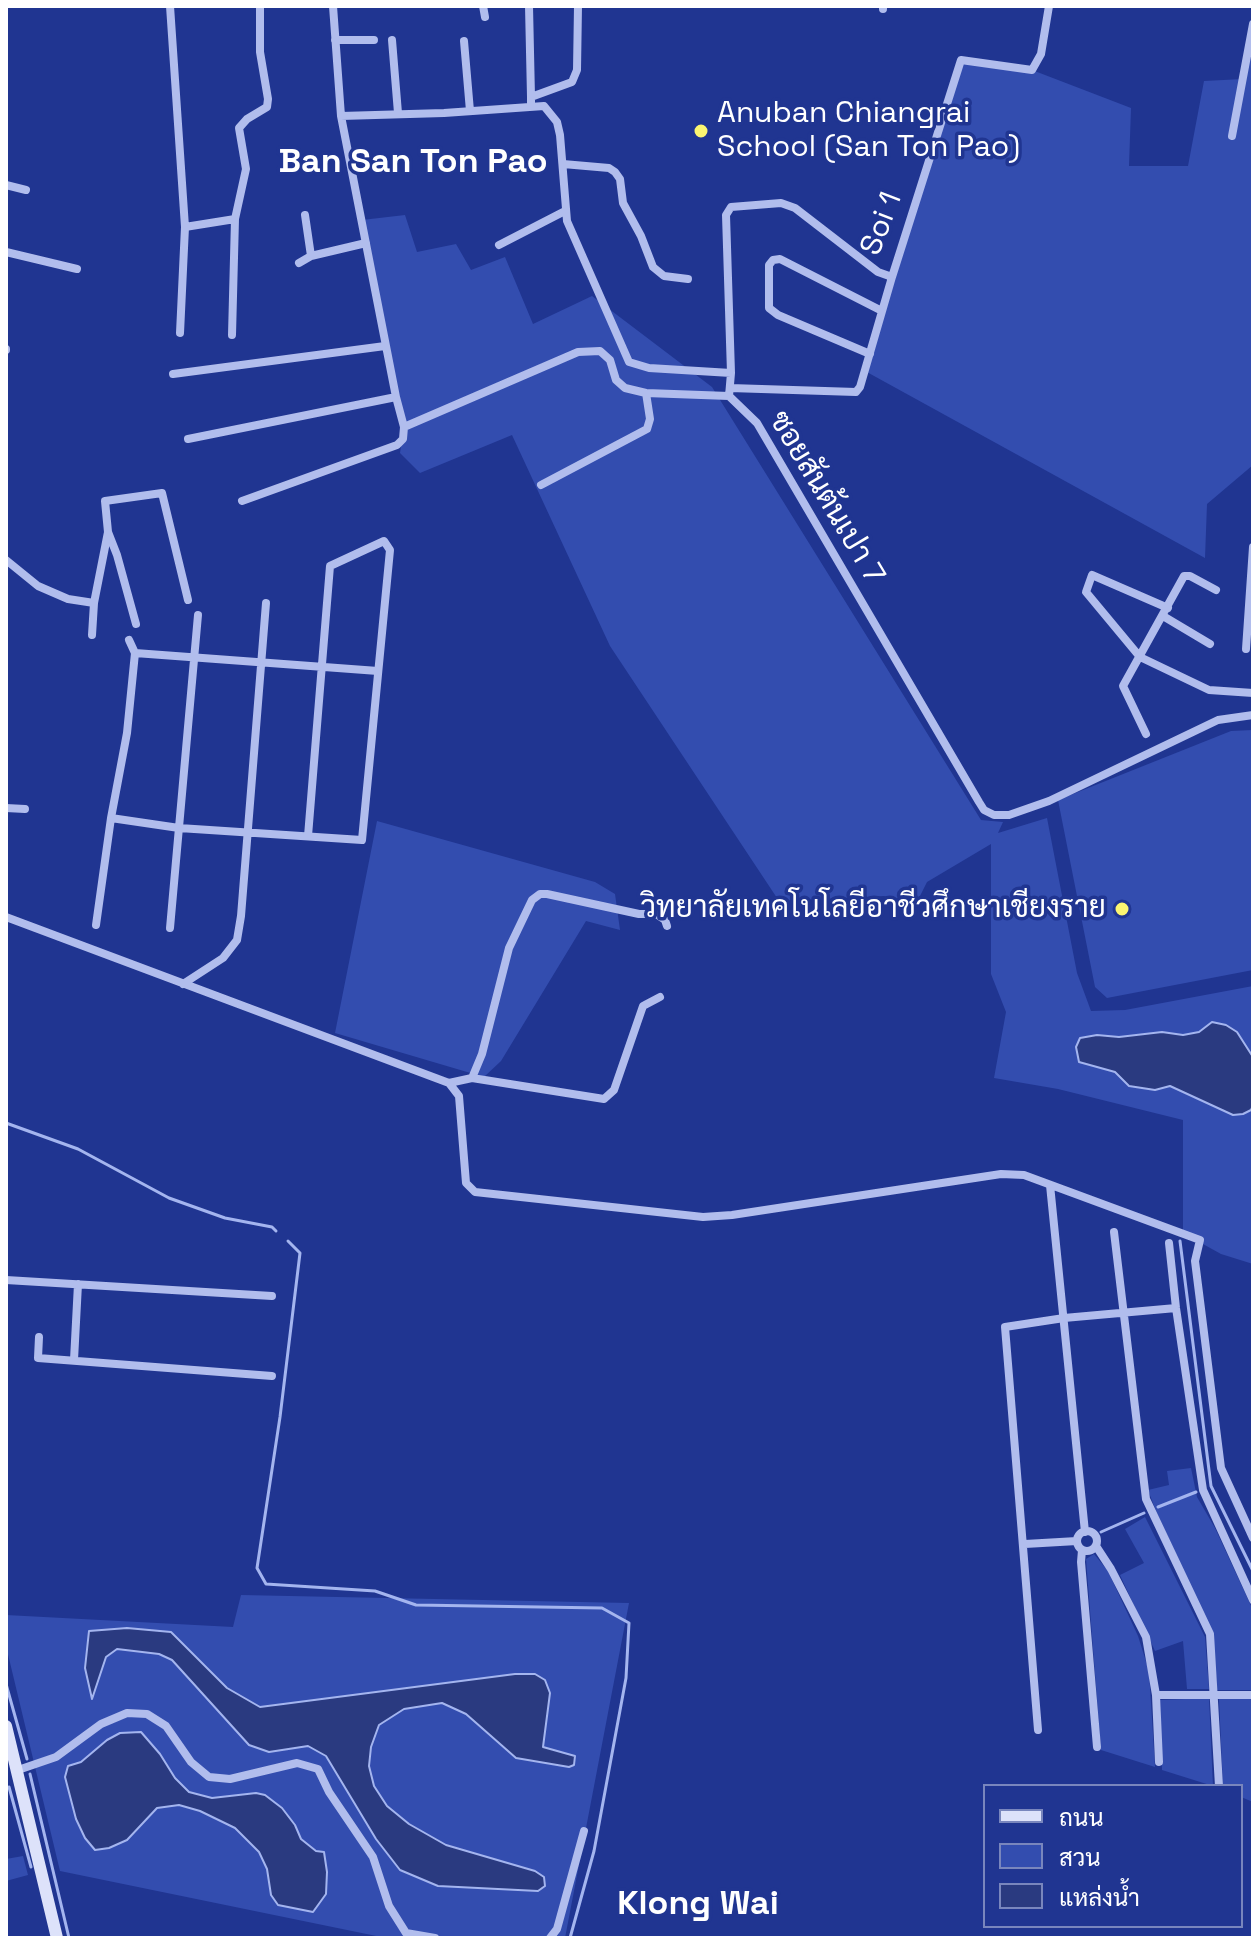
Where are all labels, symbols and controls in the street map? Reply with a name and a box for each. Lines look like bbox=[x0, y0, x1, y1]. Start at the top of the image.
place label: Anuban Chiangrai School (San Ton Pao) bbox=[717, 96, 1020, 166]
marker: Anuban Chiangrai School (San Ton Pao) bbox=[692, 122, 710, 140]
district label: Ban San Ton Pao bbox=[278, 143, 548, 183]
street label: Soi 1 bbox=[854, 187, 910, 261]
street label: ซอยสันต้นเปา 7 bbox=[760, 405, 892, 591]
place label: วิทยาลัยเทคโนโลยีอาชีวศึกษาเชียงราย bbox=[641, 891, 1106, 927]
marker: วิทยาลัยเทคโนโลยีอาชีวศึกษาเชียงราย bbox=[1113, 900, 1131, 918]
legend bbox=[983, 1784, 1243, 1928]
text: ถนน bbox=[1059, 1802, 1104, 1833]
text: สวน bbox=[1059, 1842, 1101, 1873]
text: แหล่งน้ำ bbox=[1059, 1882, 1140, 1913]
district label: Klong Wai bbox=[617, 1885, 779, 1925]

